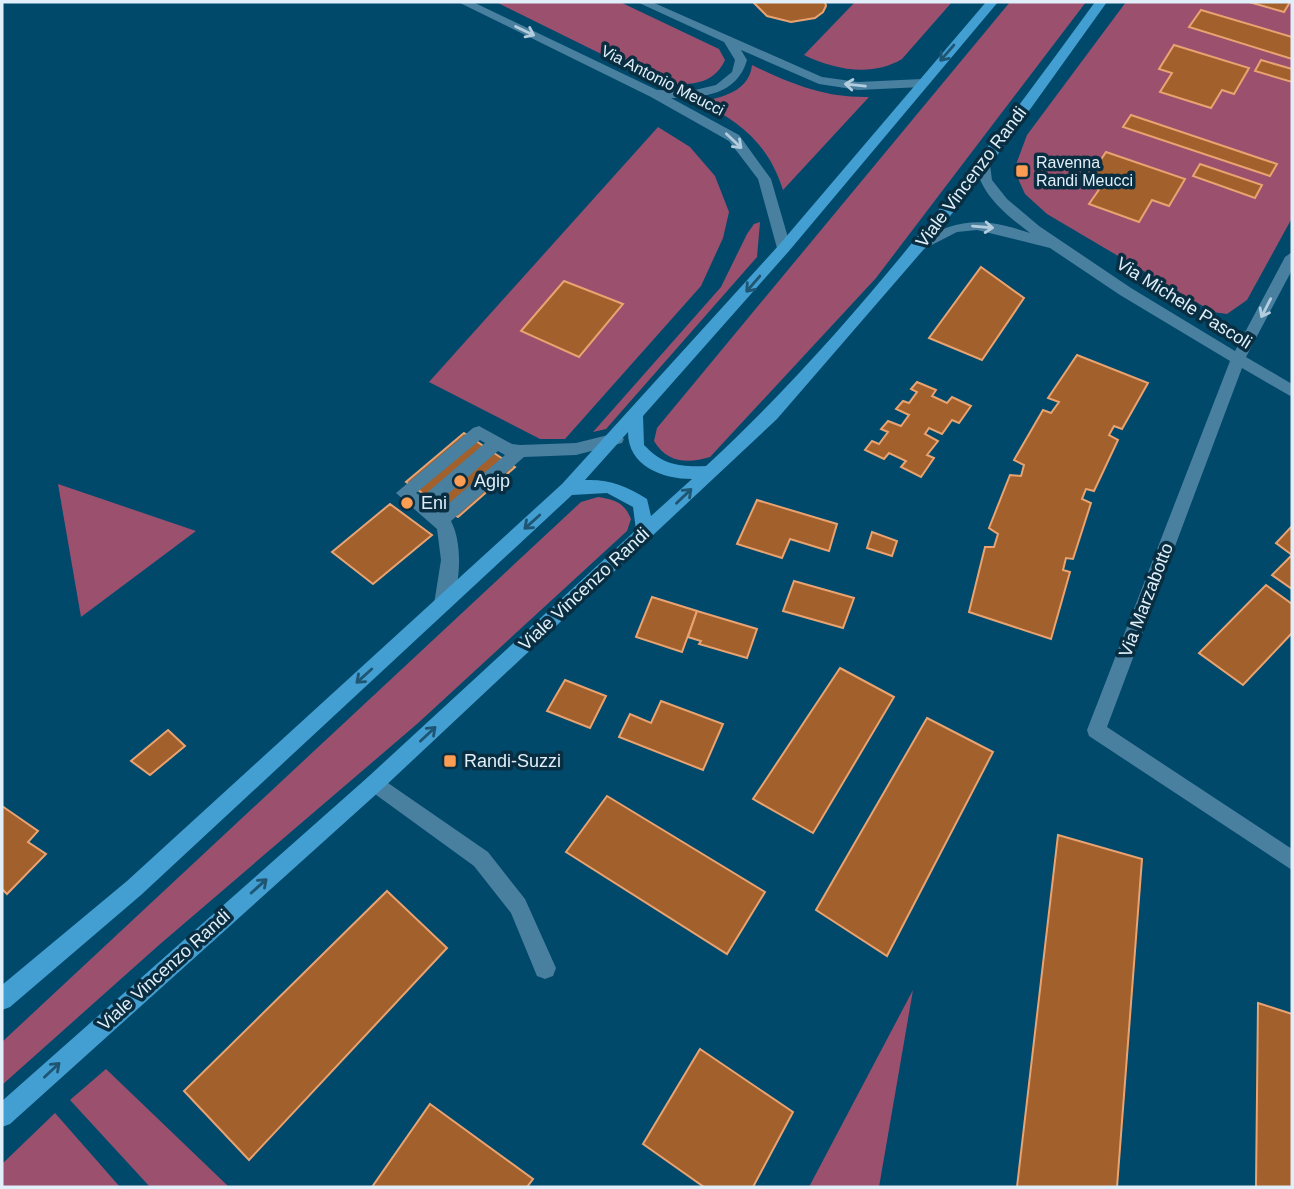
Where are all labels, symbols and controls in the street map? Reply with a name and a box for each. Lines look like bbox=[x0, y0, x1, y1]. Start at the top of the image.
one-way arrow bbox=[514, 25, 535, 39]
street label: Via Antonio Meucci bbox=[598, 42, 727, 119]
one-way arrow bbox=[939, 44, 955, 62]
one-way arrow bbox=[844, 78, 866, 91]
street label: Viale Vincenzo Randi bbox=[912, 103, 1030, 251]
one-way arrow bbox=[726, 132, 743, 149]
place label: Ravenna Randi Meucci bbox=[1036, 154, 1133, 189]
marker: Ravenna Randi Meucci bbox=[1014, 163, 1030, 179]
one-way arrow bbox=[971, 220, 994, 233]
street label: Via Michele Pascoli bbox=[1113, 253, 1255, 353]
one-way arrow bbox=[745, 274, 761, 292]
one-way arrow bbox=[1259, 297, 1273, 318]
place label: Agip bbox=[474, 471, 510, 491]
marker: Agip bbox=[452, 473, 468, 489]
one-way arrow bbox=[675, 487, 692, 504]
place label: Eni bbox=[421, 493, 447, 513]
marker: Eni bbox=[399, 495, 415, 511]
one-way arrow bbox=[523, 514, 541, 530]
street label: Viale Vincenzo Randi bbox=[515, 524, 653, 654]
street label: Via Marzabotto bbox=[1115, 540, 1177, 660]
one-way arrow bbox=[356, 667, 373, 684]
one-way arrow bbox=[419, 726, 437, 742]
place label: Randi-Suzzi bbox=[464, 751, 561, 771]
marker: Randi-Suzzi bbox=[442, 753, 458, 769]
one-way arrow bbox=[249, 878, 267, 894]
street label: Viale Vincenzo Randi bbox=[94, 906, 234, 1034]
one-way arrow bbox=[43, 1062, 61, 1078]

